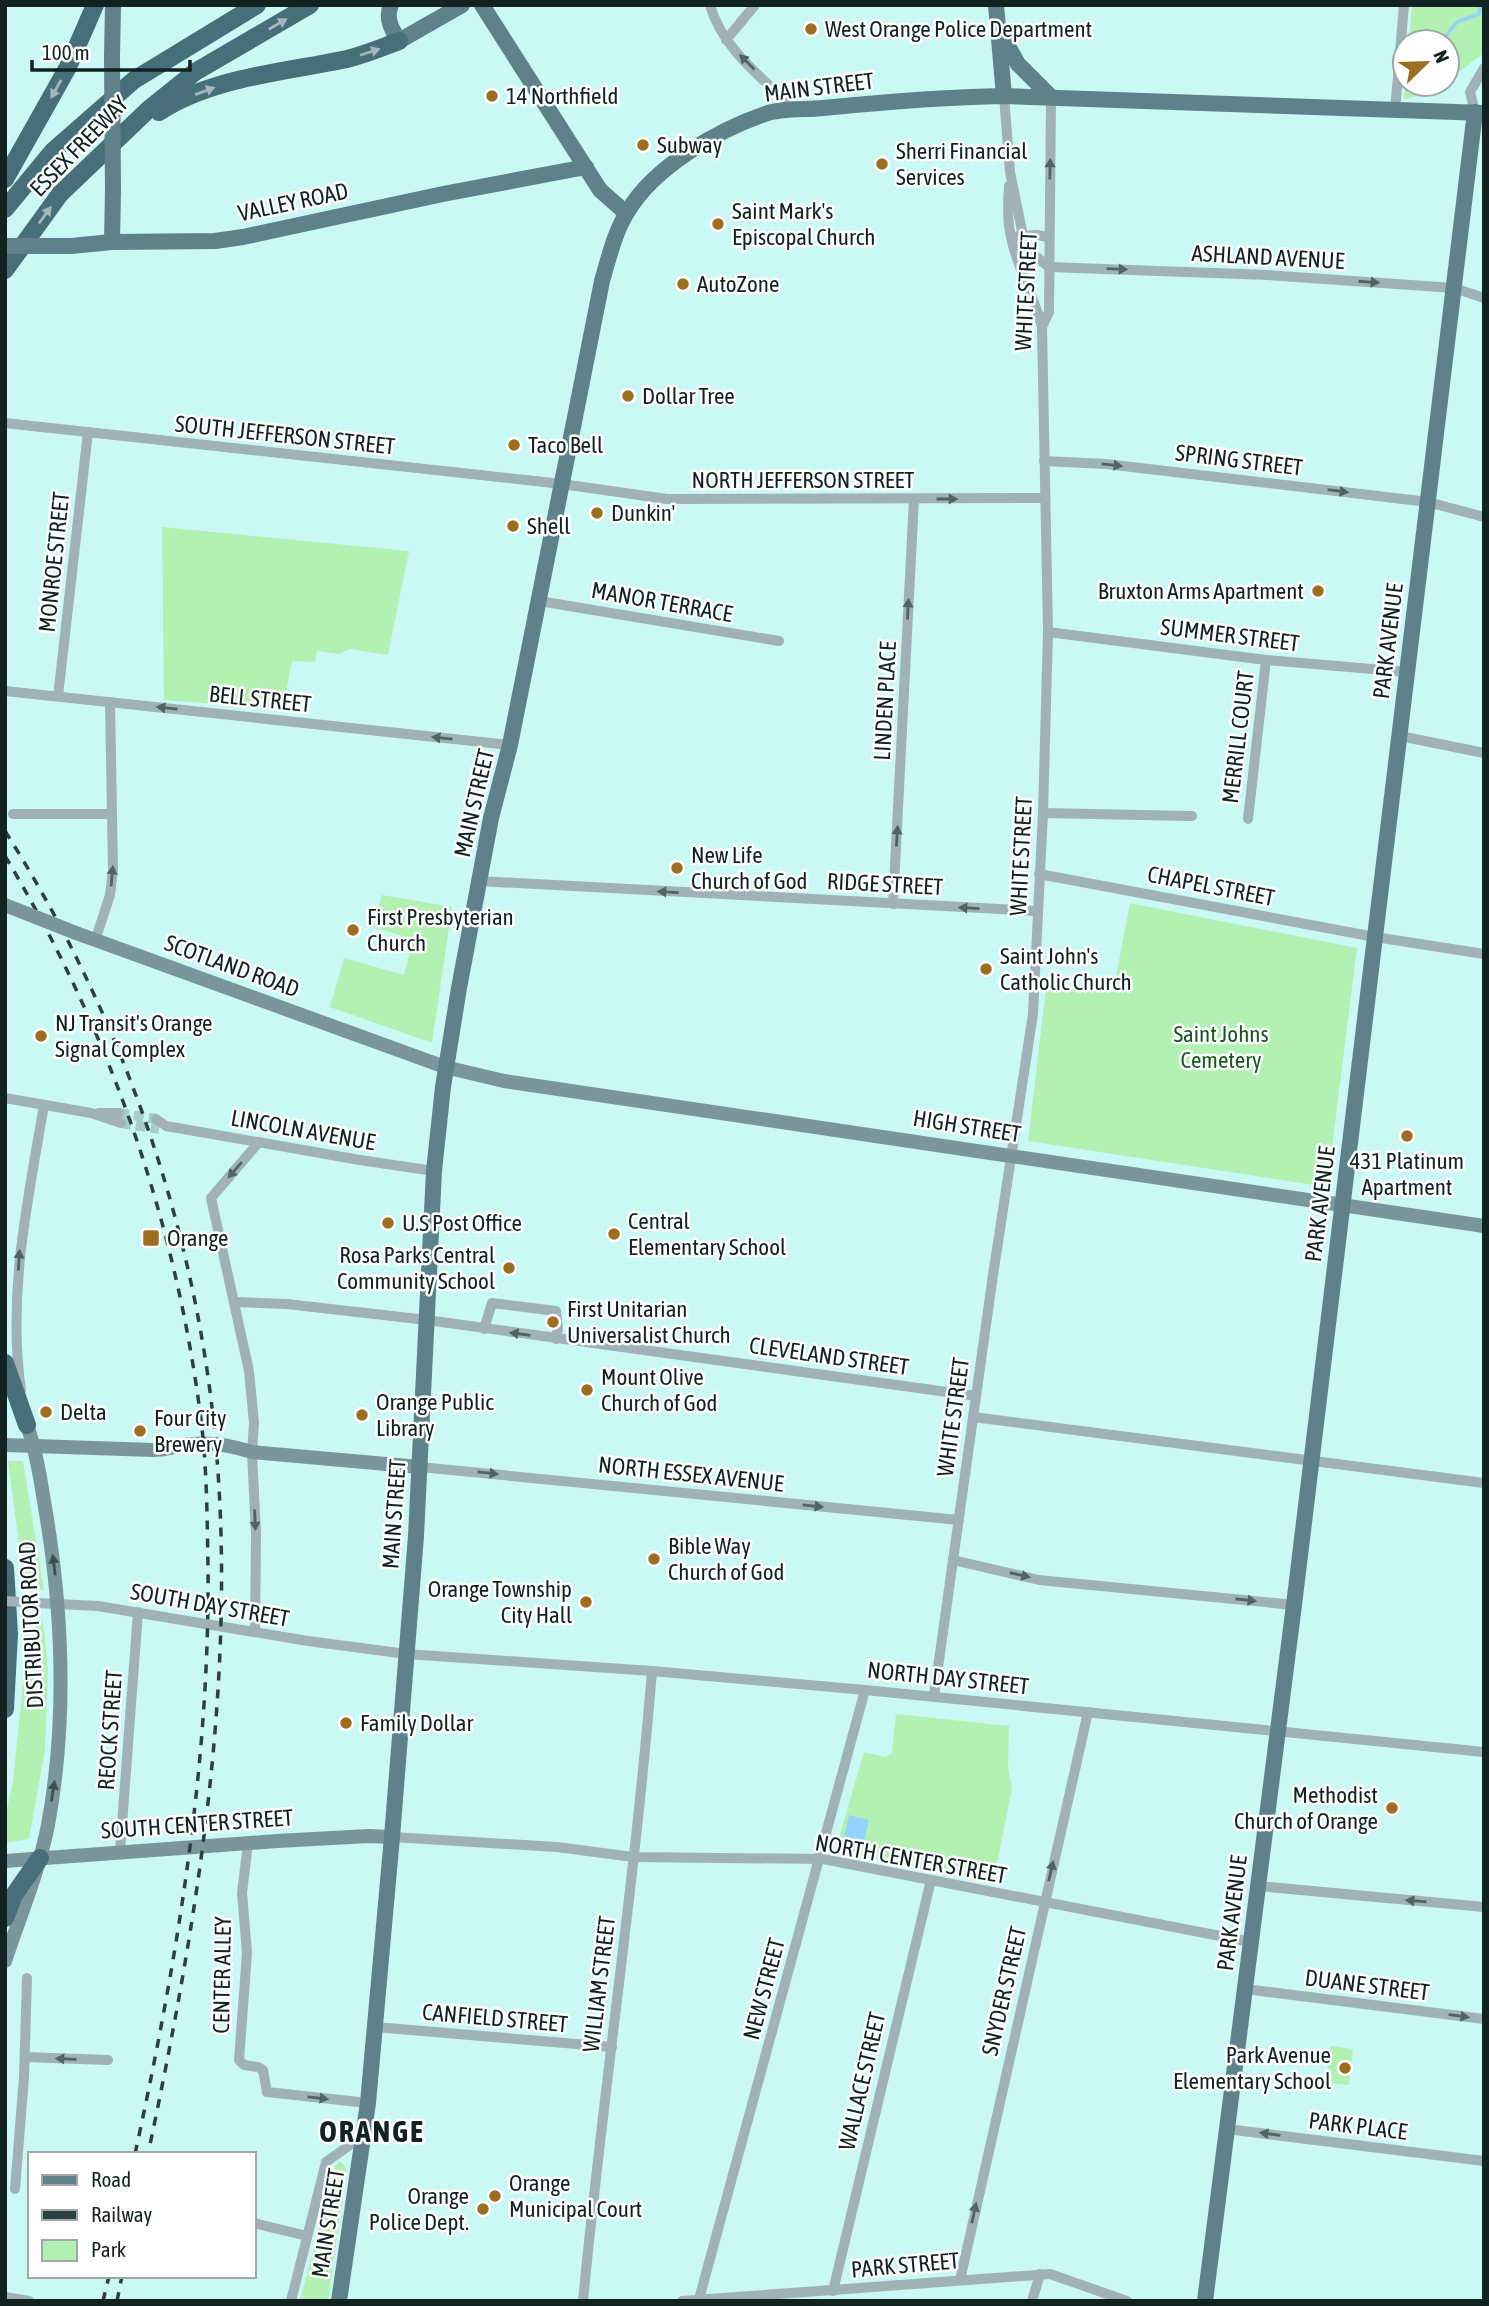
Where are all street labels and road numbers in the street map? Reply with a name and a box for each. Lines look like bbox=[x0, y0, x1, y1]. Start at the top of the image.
street label: MAIN STREET bbox=[763, 67, 875, 107]
street label: ESSEX FREEWAY bbox=[25, 90, 134, 202]
street label: VALLEY ROAD bbox=[236, 178, 350, 226]
street label: WHITE STREET bbox=[1010, 230, 1042, 352]
street label: ASHLAND AVENUE bbox=[1191, 240, 1345, 274]
street label: SOUTH JEFFERSON STREET bbox=[174, 411, 396, 459]
street label: SPRING STREET bbox=[1174, 439, 1304, 481]
street label: NORTH JEFFERSON STREET bbox=[692, 467, 914, 493]
street label: MONROE STREET bbox=[34, 491, 74, 633]
street label: MANOR TERRACE bbox=[589, 577, 735, 627]
street label: PARK AVENUE bbox=[1368, 581, 1408, 700]
street label: SUMMER STREET bbox=[1159, 614, 1301, 656]
street label: LINDEN PLACE bbox=[869, 641, 901, 761]
street label: MERRILL COURT bbox=[1217, 669, 1259, 805]
street label: BELL STREET bbox=[208, 681, 312, 717]
street label: MAIN STREET bbox=[449, 746, 499, 860]
street label: WHITE STREET bbox=[1005, 795, 1037, 917]
street label: CHAPEL STREET bbox=[1145, 861, 1277, 911]
street label: RIDGE STREET bbox=[826, 868, 944, 900]
street label: SCOTLAND ROAD bbox=[161, 930, 303, 1002]
street label: LINCOLN AVENUE bbox=[229, 1105, 377, 1156]
street label: HIGH STREET bbox=[911, 1105, 1023, 1147]
street label: PARK AVENUE bbox=[1300, 1144, 1340, 1263]
street label: CLEVELAND STREET bbox=[748, 1332, 910, 1380]
street label: WHITE STREET bbox=[932, 1356, 974, 1478]
street label: NORTH ESSEX AVENUE bbox=[597, 1451, 785, 1497]
street label: MAIN STREET bbox=[377, 1458, 411, 1570]
street label: DISTRIBUTOR ROAD bbox=[14, 1541, 48, 1709]
street label: SOUTH DAY STREET bbox=[129, 1578, 291, 1632]
street label: NORTH DAY STREET bbox=[866, 1657, 1030, 1699]
street label: REOCK STREET bbox=[93, 1669, 127, 1791]
street label: SOUTH CENTER STREET bbox=[100, 1804, 294, 1844]
street label: NORTH CENTER STREET bbox=[813, 1829, 1009, 1889]
street label: PARK AVENUE bbox=[1212, 1853, 1252, 1972]
street label: WILLIAM STREET bbox=[578, 1914, 620, 2054]
street label: CENTER ALLEY bbox=[208, 1915, 236, 2034]
street label: SNYDER STREET bbox=[977, 1924, 1031, 2058]
street label: NEW STREET bbox=[738, 1935, 790, 2043]
street label: DUANE STREET bbox=[1303, 1964, 1431, 2006]
street label: CANFIELD STREET bbox=[421, 1999, 569, 2037]
street label: WALLACE STREET bbox=[833, 2009, 891, 2153]
street label: PARK PLACE bbox=[1307, 2107, 1409, 2145]
street label: MAIN STREET bbox=[307, 2167, 349, 2279]
street label: PARK STREET bbox=[850, 2247, 960, 2283]

